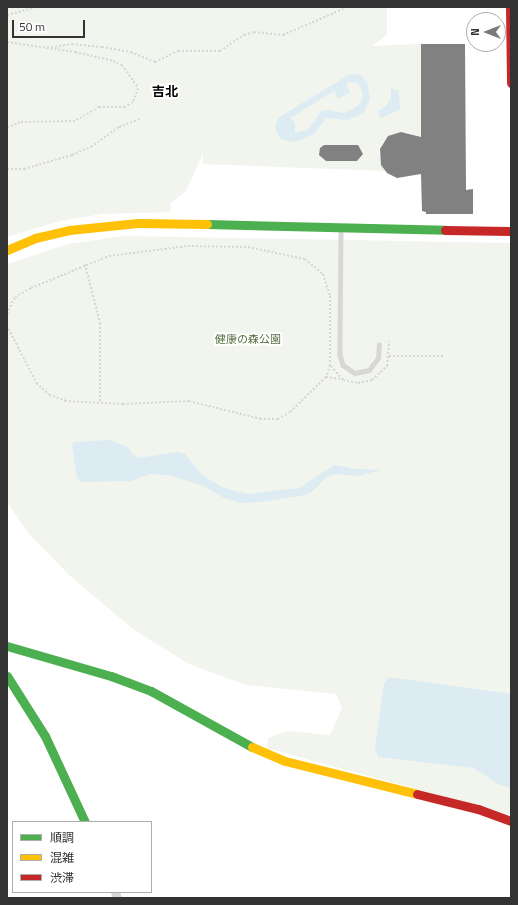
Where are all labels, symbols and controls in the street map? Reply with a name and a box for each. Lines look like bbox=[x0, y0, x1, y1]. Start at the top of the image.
scale bar bbox=[14, 12, 87, 38]
north arrow bbox=[466, 12, 506, 52]
text: 50 m bbox=[19, 17, 45, 36]
text: N bbox=[467, 28, 483, 36]
district label: 吉北 bbox=[152, 83, 178, 99]
park label: 健康の森公園 bbox=[215, 332, 281, 346]
legend bbox=[12, 821, 152, 893]
text: 順調 bbox=[50, 828, 74, 847]
text: 混雑 bbox=[50, 848, 74, 867]
text: 渋滞 bbox=[50, 868, 74, 887]

